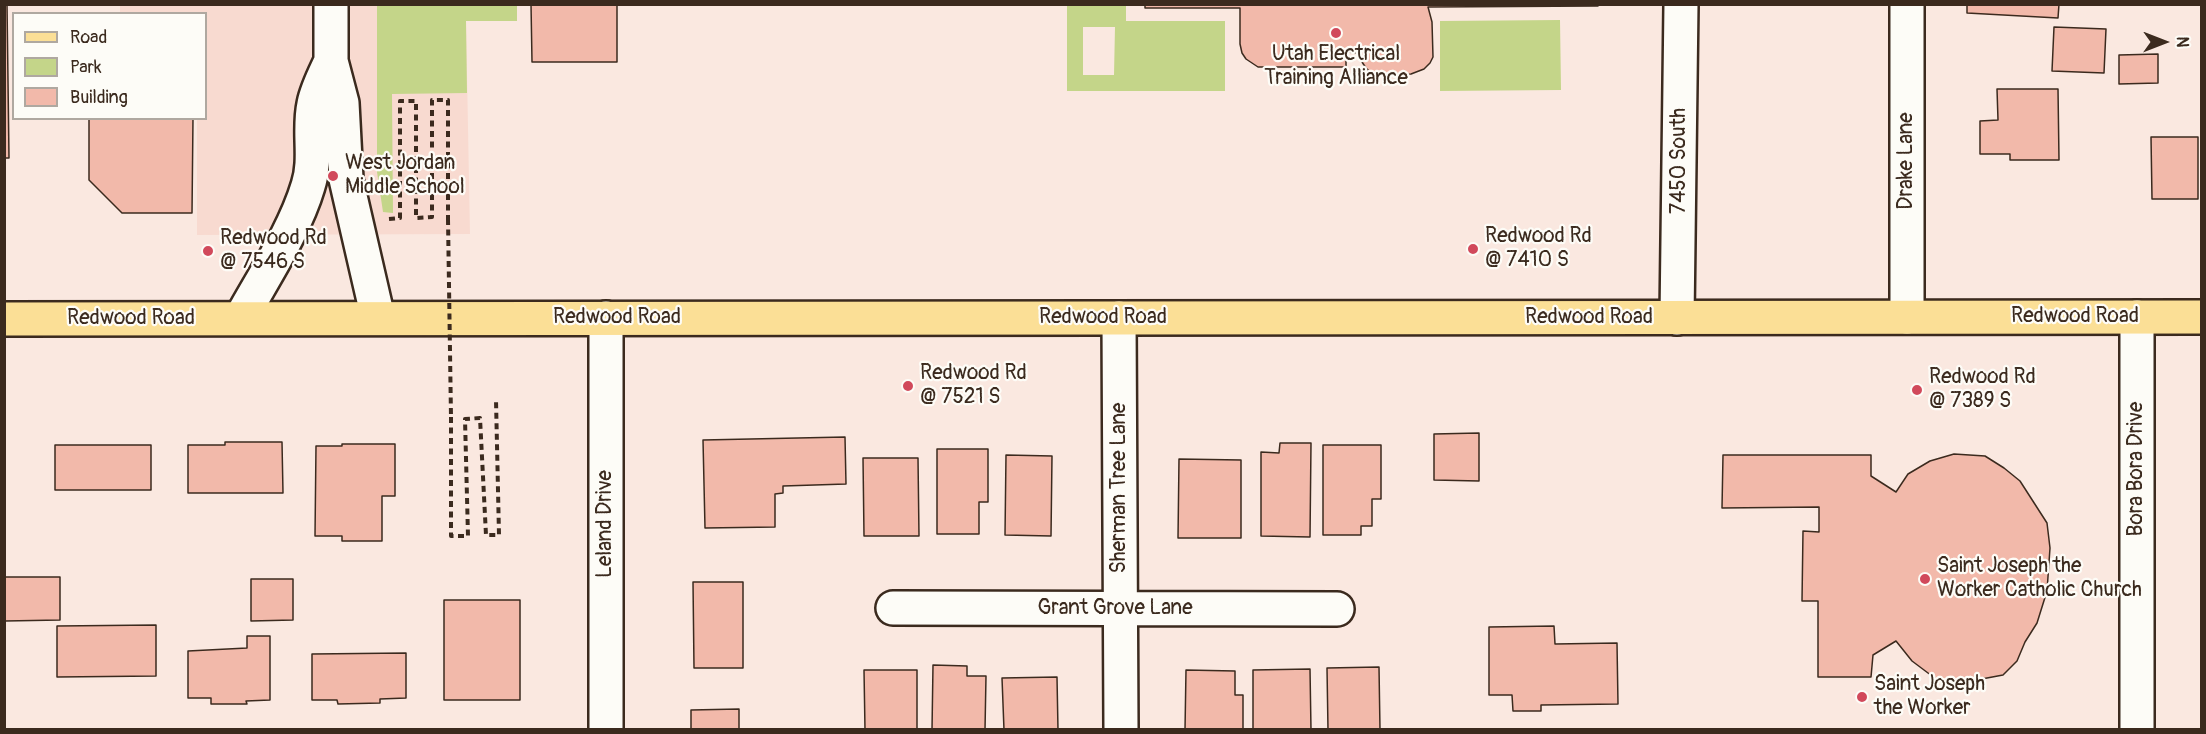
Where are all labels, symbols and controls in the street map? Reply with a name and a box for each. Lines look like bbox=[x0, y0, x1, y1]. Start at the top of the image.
legend bbox=[12, 12, 207, 120]
north arrow bbox=[2134, 12, 2194, 72]
text: Road bbox=[70, 26, 107, 49]
marker: Utah Electrical Training Alliance bbox=[1329, 26, 1343, 40]
text: N bbox=[2172, 37, 2192, 47]
place label: Utah Electrical Training Alliance bbox=[1264, 42, 1408, 92]
text: Park bbox=[70, 56, 102, 79]
text: Building bbox=[70, 86, 128, 109]
street label: 7450 South bbox=[1667, 108, 1693, 214]
street label: Drake Lane bbox=[1894, 112, 1920, 210]
place label: West Jordan Middle School bbox=[345, 151, 465, 201]
marker: West Jordan Middle School bbox=[326, 169, 340, 183]
place label: Redwood Rd @ 7410 S bbox=[1485, 224, 1592, 274]
place label: Redwood Rd @ 7546 S bbox=[220, 226, 327, 276]
marker: Redwood Rd @ 7410 S bbox=[1466, 242, 1480, 256]
marker: Redwood Rd @ 7546 S bbox=[201, 244, 215, 258]
street label: Redwood Road bbox=[2011, 304, 2139, 330]
street label: Redwood Road bbox=[553, 305, 681, 331]
street label: Redwood Road bbox=[1039, 305, 1167, 331]
street label: Redwood Road bbox=[1525, 305, 1653, 331]
street label: Redwood Road bbox=[67, 306, 195, 332]
place label: Redwood Rd @ 7521 S bbox=[920, 361, 1027, 411]
place label: Redwood Rd @ 7389 S bbox=[1929, 365, 2036, 415]
marker: Redwood Rd @ 7521 S bbox=[901, 379, 915, 393]
marker: Redwood Rd @ 7389 S bbox=[1910, 383, 1924, 397]
street label: Bora Bora Drive bbox=[2124, 402, 2150, 536]
street label: Sherman Tree Lane bbox=[1107, 403, 1133, 573]
street label: Leland Drive bbox=[593, 470, 619, 578]
place label: Saint Joseph the Worker Catholic Church bbox=[1937, 554, 2142, 604]
marker: Saint Joseph the Worker Catholic Church bbox=[1918, 572, 1932, 586]
street label: Grant Grove Lane bbox=[1037, 596, 1193, 622]
place label: Saint Joseph the Worker bbox=[1874, 672, 1985, 722]
marker: Saint Joseph the Worker bbox=[1855, 690, 1869, 704]

